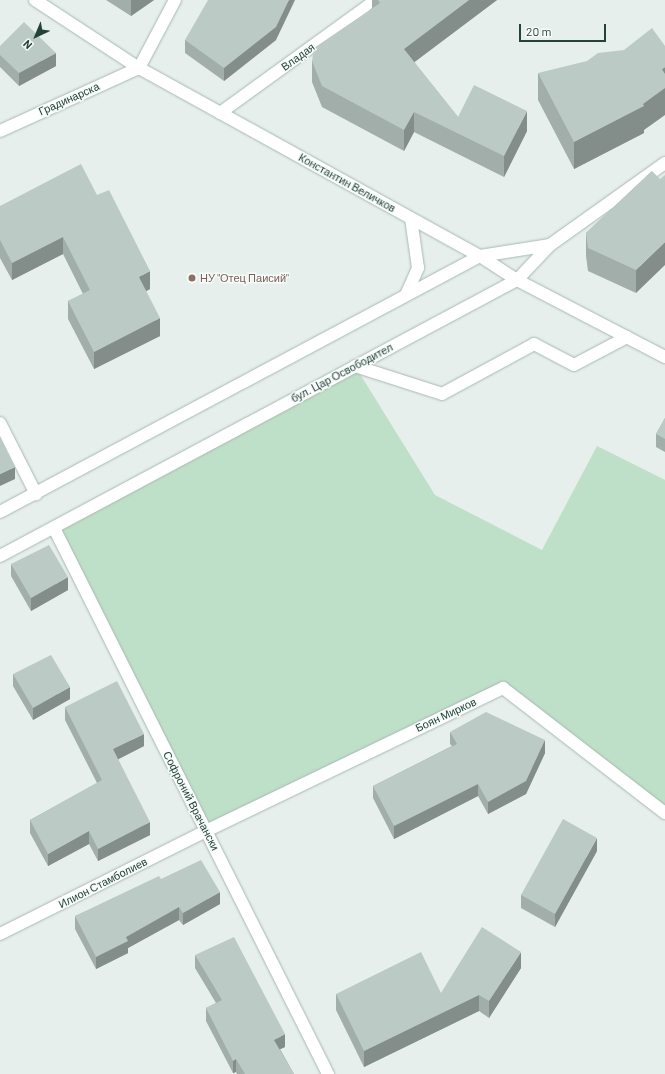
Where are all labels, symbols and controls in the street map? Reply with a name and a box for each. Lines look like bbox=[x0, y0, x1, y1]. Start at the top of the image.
north arrow bbox=[16, 16, 56, 56]
scale bar bbox=[521, 16, 608, 42]
text: 20 m bbox=[526, 24, 552, 38]
text: N bbox=[20, 38, 34, 52]
street label: Владая bbox=[279, 40, 317, 74]
street label: Градинарска bbox=[37, 80, 101, 118]
street label: Константин Величков bbox=[296, 151, 398, 215]
place label: НУ "Отец Паисий" bbox=[200, 271, 289, 285]
marker: НУ "Отец Паисий" bbox=[187, 273, 197, 283]
street label: бул. Цар Освободител bbox=[289, 341, 395, 405]
street label: Боян Мирков bbox=[413, 695, 479, 735]
street label: Софроний Врачански bbox=[160, 749, 222, 853]
street label: Илион Стамболиев bbox=[56, 855, 150, 911]

